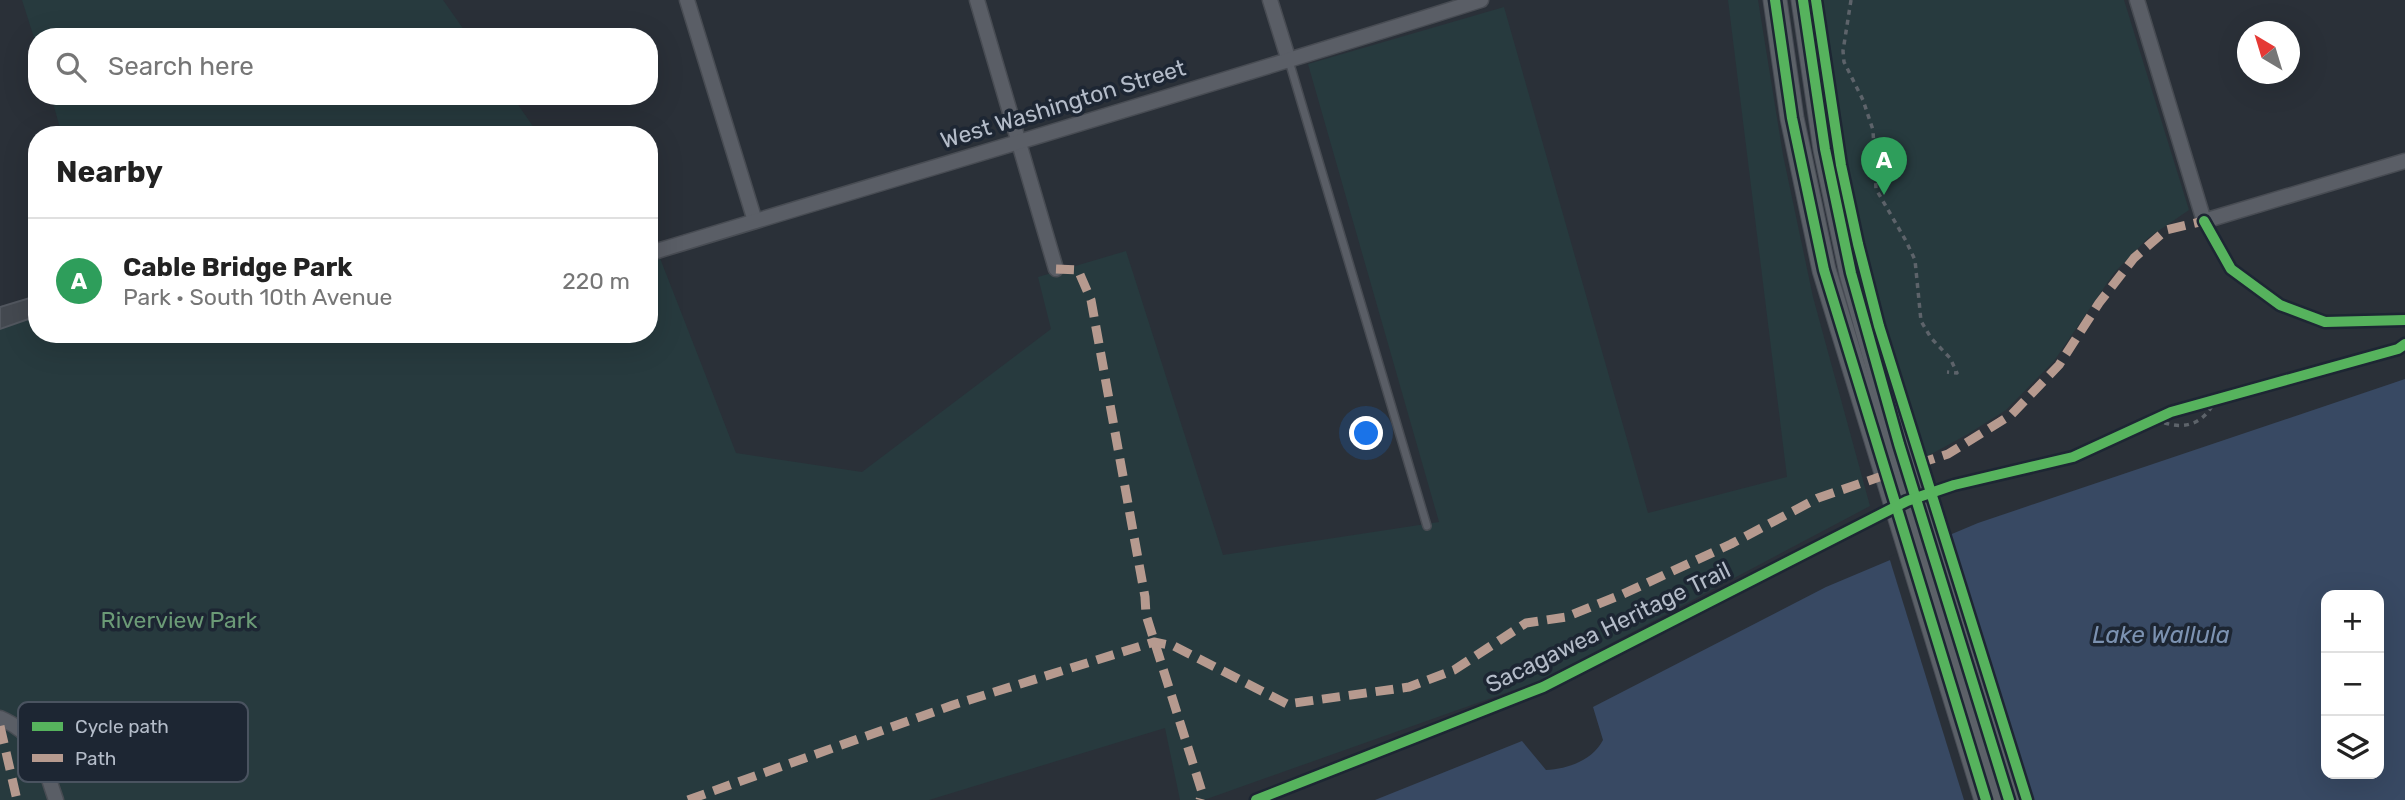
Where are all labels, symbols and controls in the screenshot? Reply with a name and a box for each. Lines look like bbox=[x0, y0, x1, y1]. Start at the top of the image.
north arrow bbox=[2237, 21, 2300, 84]
search box bbox=[28, 28, 658, 105]
icon: search bbox=[52, 48, 90, 86]
text: Search here bbox=[108, 51, 254, 82]
street label: West Washington Street bbox=[937, 53, 1189, 155]
pin: A bbox=[1861, 137, 1907, 195]
text: Nearby bbox=[56, 154, 163, 190]
text: Cable Bridge Park bbox=[123, 252, 352, 283]
text: A bbox=[71, 267, 87, 295]
text: 220 m bbox=[562, 267, 630, 295]
text: Park · South 10th Avenue bbox=[123, 283, 393, 311]
your location bbox=[1349, 416, 1383, 450]
street label: Sacagawea Heritage Trail bbox=[1481, 555, 1735, 699]
map controls bbox=[2321, 590, 2384, 779]
button: + bbox=[2321, 590, 2384, 653]
park label: Riverview Park bbox=[101, 606, 258, 634]
water label: Lake Wallula bbox=[2092, 621, 2230, 649]
button: − bbox=[2321, 653, 2384, 716]
legend bbox=[18, 702, 248, 782]
text: Cycle path bbox=[75, 715, 169, 738]
button: layers bbox=[2321, 716, 2384, 779]
text: Path bbox=[75, 747, 116, 770]

